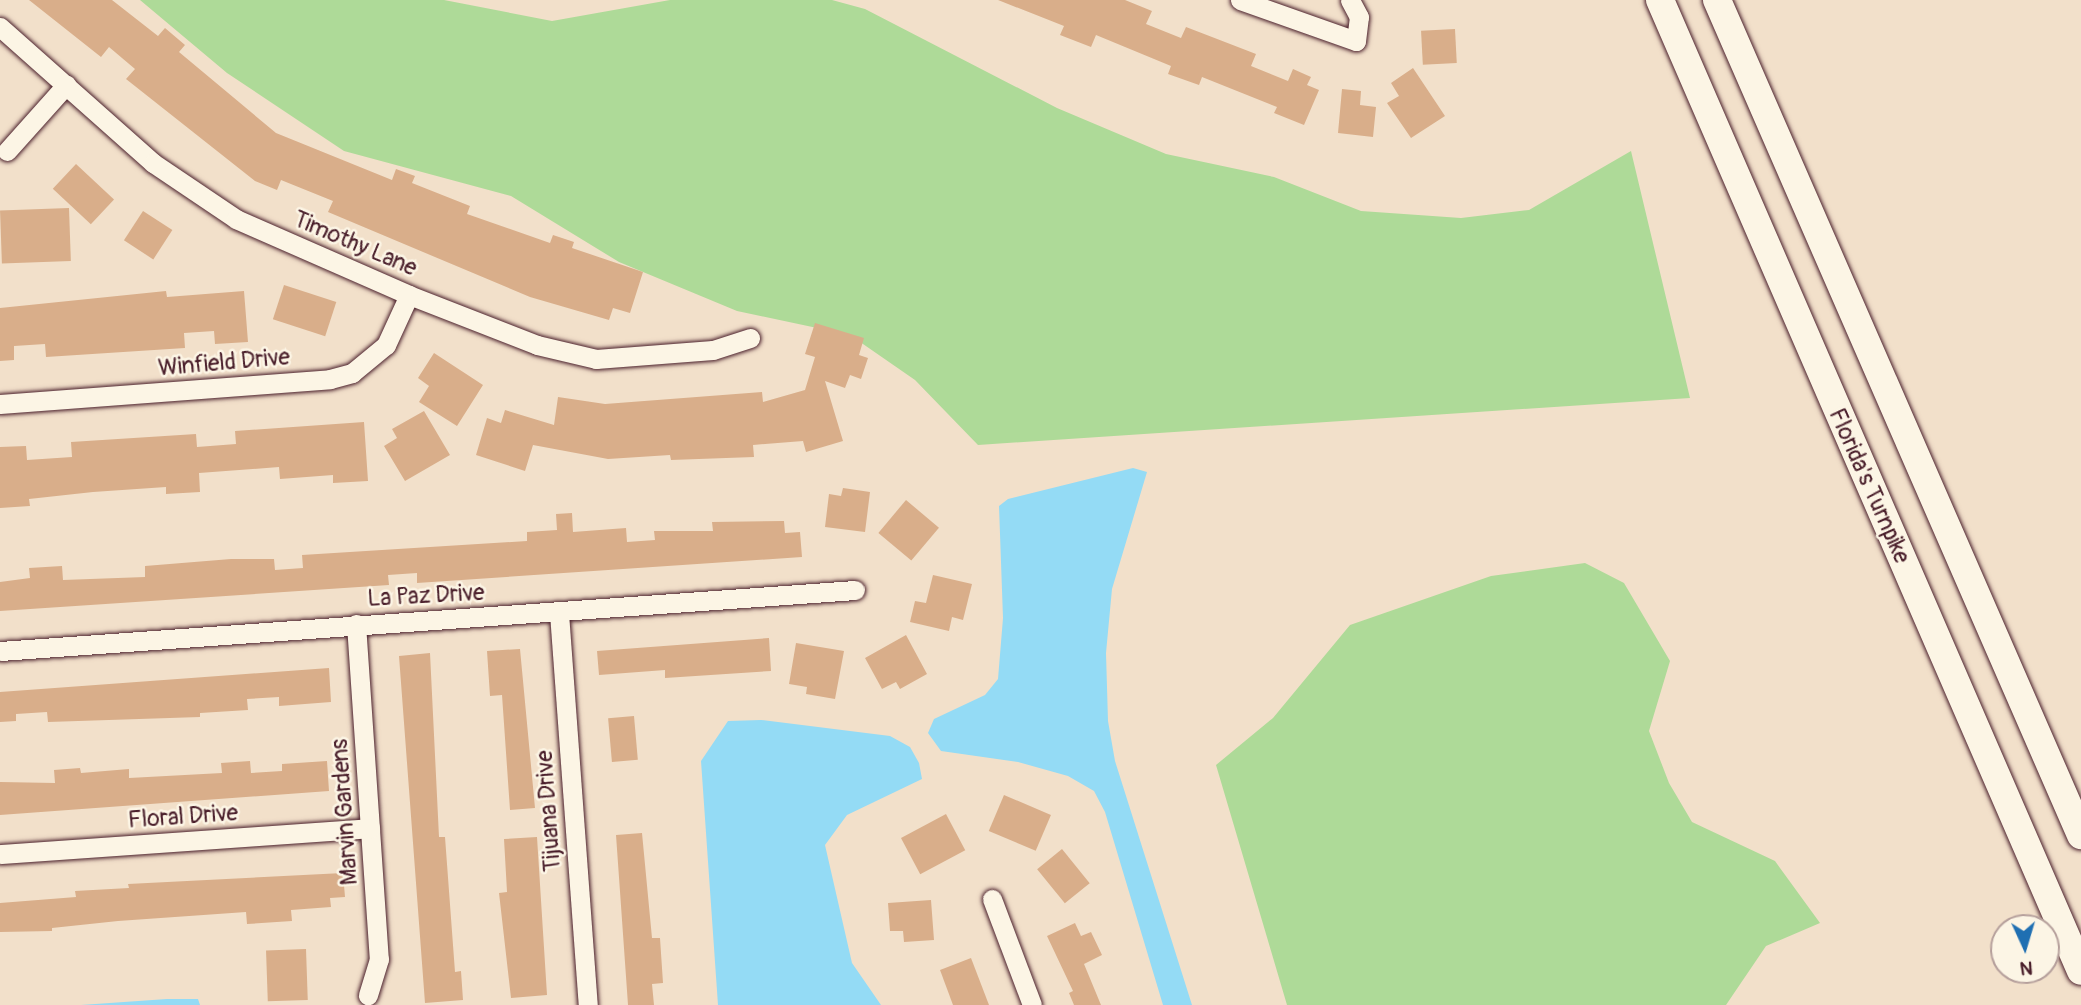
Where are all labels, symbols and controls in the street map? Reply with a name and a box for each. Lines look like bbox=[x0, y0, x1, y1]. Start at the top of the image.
street label: Timothy Lane bbox=[289, 206, 421, 282]
street label: Winfield Drive bbox=[157, 343, 291, 383]
street label: Florida's Turnpike bbox=[1823, 404, 1915, 568]
street label: La Paz Drive bbox=[367, 579, 485, 613]
street label: Marvin Gardens bbox=[326, 738, 364, 886]
street label: Tijuana Drive bbox=[531, 749, 567, 873]
street label: Floral Drive bbox=[127, 799, 239, 835]
north arrow bbox=[1990, 914, 2060, 984]
text: N bbox=[2019, 956, 2034, 980]

